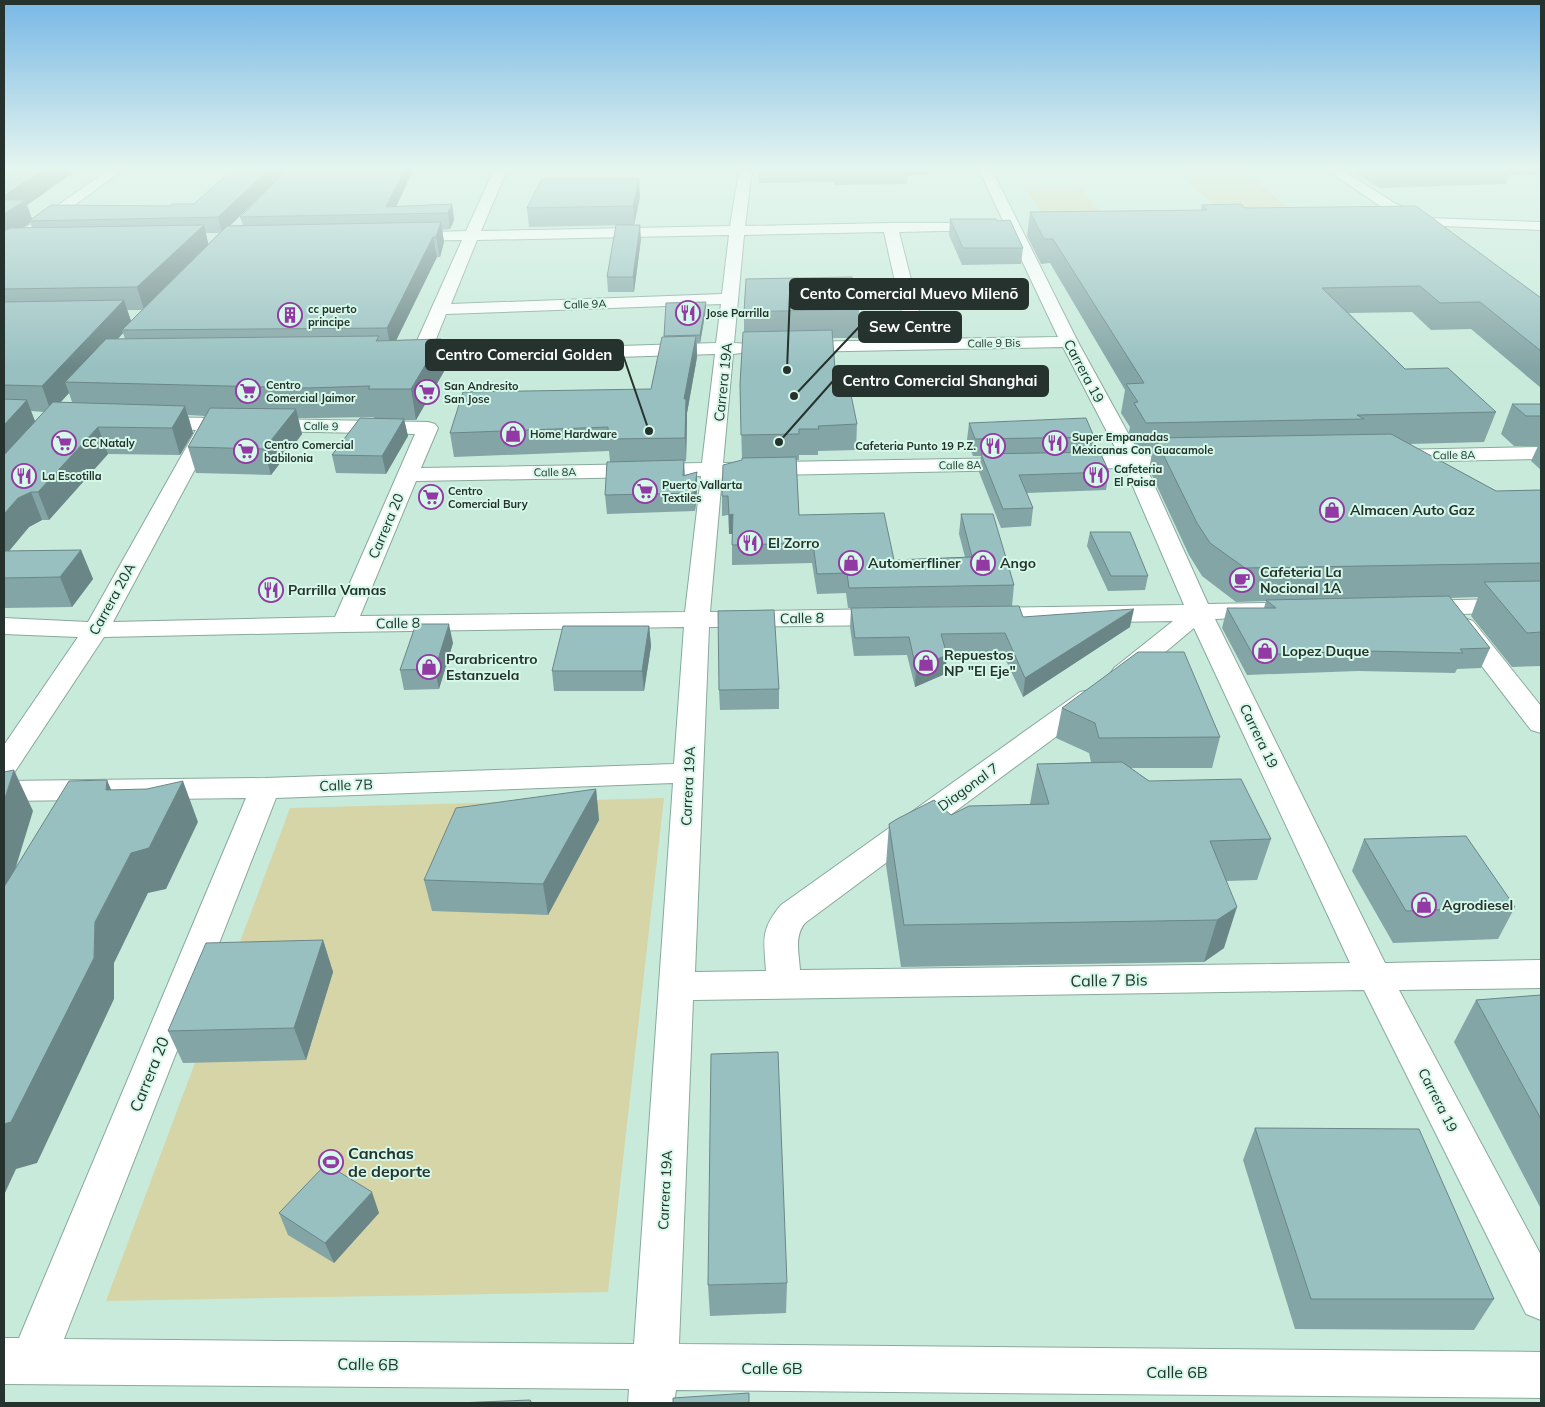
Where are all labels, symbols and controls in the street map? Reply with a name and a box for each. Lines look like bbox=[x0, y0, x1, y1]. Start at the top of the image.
callout: Cento Comercial Muevo Milenõ bbox=[790, 279, 1028, 309]
text: Cento Comercial Muevo Milenõ bbox=[800, 284, 1018, 303]
street label: Calle 9A bbox=[563, 296, 607, 312]
restaurant icon: Jose Parrilla bbox=[675, 300, 701, 326]
building icon: cc puerto principe bbox=[277, 302, 303, 328]
place label: cc puerto principe bbox=[308, 302, 357, 329]
place label: Jose Parrilla bbox=[706, 306, 769, 320]
callout: Sew Centre bbox=[859, 312, 961, 342]
text: Sew Centre bbox=[869, 317, 951, 336]
street label: Calle 9 Bis bbox=[967, 336, 1021, 350]
street label: Carrera 19 bbox=[1060, 336, 1108, 406]
callout: Centro Comercial Golden bbox=[426, 340, 623, 370]
street label: Carrera 19A bbox=[710, 341, 736, 423]
text: Centro Comercial Golden bbox=[436, 345, 612, 364]
callout: Centro Comercial Shanghai bbox=[833, 366, 1048, 396]
text: Centro Comercial Shanghai bbox=[842, 371, 1038, 390]
supermarket icon: Centro Comercial Jaimor bbox=[235, 378, 261, 404]
place label: Centro Comercial Jaimor bbox=[266, 378, 356, 405]
supermarket icon: San Andresito San Jose bbox=[414, 379, 440, 405]
place label: San Andresito San Jose bbox=[444, 379, 519, 406]
street label: Calle 9 bbox=[304, 419, 338, 433]
shop icon: Home Hardware bbox=[500, 421, 526, 447]
place label: Home Hardware bbox=[530, 427, 617, 441]
supermarket icon: CC Nataly bbox=[51, 430, 77, 456]
restaurant icon: Super Empanadas Mexicanas Con Guacamole bbox=[1042, 430, 1068, 456]
place label: Super Empanadas Mexicanas Con Guacamole bbox=[1072, 430, 1213, 457]
restaurant icon: Cafeteria Punto 19 P.Z. bbox=[980, 433, 1006, 459]
place label: CC Nataly bbox=[82, 436, 135, 450]
supermarket icon: Centro Comercial babilonia bbox=[233, 438, 259, 464]
place label: Centro Comercial babilonia bbox=[264, 438, 354, 465]
place label: Cafeteria Punto 19 P.Z. bbox=[855, 439, 976, 453]
street label: Calle 8A bbox=[1433, 448, 1475, 462]
street label: Calle 8A bbox=[939, 458, 981, 472]
restaurant icon: Cafeteria El Paisa bbox=[1083, 462, 1109, 488]
place label: Cafeteria El Paisa bbox=[1114, 462, 1162, 489]
restaurant icon: La Escotilla bbox=[11, 463, 37, 489]
street label: Calle 8A bbox=[534, 465, 576, 479]
place label: La Escotilla bbox=[42, 469, 102, 483]
supermarket icon: Puerto Vallarta Textiles bbox=[632, 478, 658, 504]
place label: Puerto Vallarta Textiles bbox=[662, 478, 743, 505]
supermarket icon: Centro Comercial Bury bbox=[418, 484, 444, 510]
place label: Centro Comercial Bury bbox=[448, 484, 528, 511]
street label: Carrera 20 bbox=[364, 491, 408, 561]
shop icon: Almacen Auto Gaz bbox=[1319, 497, 1345, 523]
place label: Almacen Auto Gaz bbox=[1350, 501, 1475, 519]
restaurant icon: El Zorro bbox=[737, 530, 763, 556]
place label: El Zorro bbox=[768, 534, 820, 552]
shop icon: Automerfliner bbox=[838, 550, 864, 576]
shop icon: Ango bbox=[970, 550, 996, 576]
place label: Automerfliner bbox=[868, 554, 961, 572]
place label: Ango bbox=[1000, 554, 1036, 572]
street label: Carrera 20A bbox=[85, 559, 140, 638]
place label: Cafeteria La Nocional 1A bbox=[1260, 563, 1342, 597]
cafe icon: Cafeteria La Nocional 1A bbox=[1229, 567, 1255, 593]
restaurant icon: Parrilla Vamas bbox=[258, 577, 284, 603]
place label: Parrilla Vamas bbox=[288, 581, 386, 599]
street label: Calle 8 bbox=[780, 609, 824, 627]
street label: Calle 8 bbox=[376, 614, 420, 632]
shop icon: Lopez Duque bbox=[1252, 638, 1278, 664]
place label: Lopez Duque bbox=[1282, 642, 1370, 660]
place label: Repuestos NP "El Eje" bbox=[944, 646, 1016, 680]
place label: Parabricentro Estanzuela bbox=[446, 650, 538, 684]
shop icon: Repuestos NP "El Eje" bbox=[913, 650, 939, 676]
shop icon: Parabricentro Estanzuela bbox=[416, 654, 442, 680]
street label: Carrera 19 bbox=[1236, 701, 1282, 771]
street label: Carrera 19A bbox=[677, 745, 699, 826]
street label: Diagonal 7 bbox=[934, 759, 1002, 815]
street label: Calle 7B bbox=[319, 775, 373, 795]
shop icon: Agrodiesel bbox=[1411, 892, 1437, 918]
place label: Agrodiesel bbox=[1442, 896, 1513, 914]
street label: Calle 7 Bis bbox=[1070, 969, 1148, 991]
street label: Carrera 20 bbox=[125, 1034, 173, 1114]
street label: Carrera 19 bbox=[1414, 1065, 1462, 1135]
place label: Canchas de deporte bbox=[348, 1143, 431, 1181]
sports icon: Canchas de deporte bbox=[318, 1149, 344, 1175]
street label: Carrera 19A bbox=[654, 1149, 676, 1230]
street label: Calle 6B bbox=[337, 1353, 399, 1375]
street label: Calle 6B bbox=[741, 1358, 803, 1378]
street label: Calle 6B bbox=[1146, 1362, 1208, 1382]

